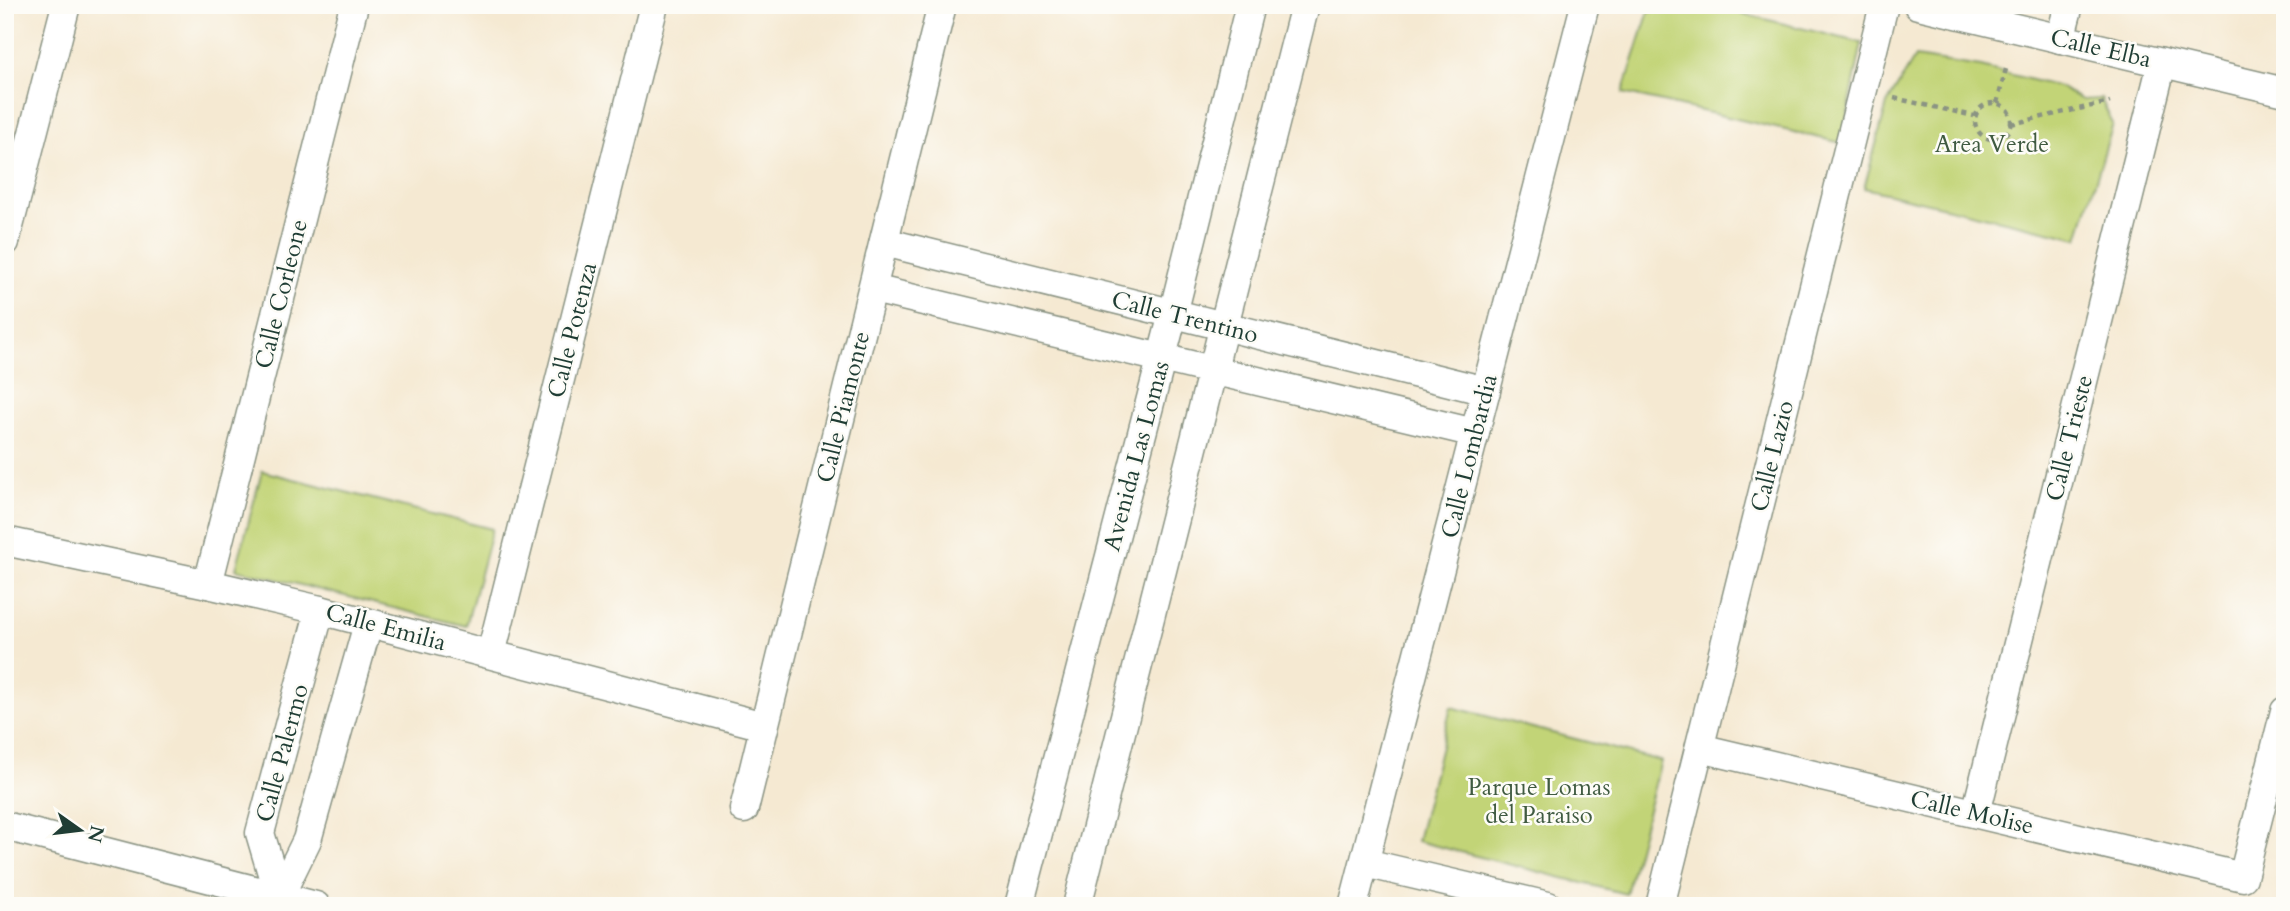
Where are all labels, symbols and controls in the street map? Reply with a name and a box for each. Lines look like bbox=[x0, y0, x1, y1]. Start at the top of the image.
street label: Calle Elba bbox=[2047, 21, 2155, 76]
park label: Area Verde bbox=[1935, 128, 2049, 161]
street label: Calle Corleone bbox=[247, 216, 316, 372]
street label: Calle Potenza bbox=[540, 258, 605, 401]
street label: Calle Trentino bbox=[1108, 283, 1262, 352]
street label: Calle Piamonte bbox=[809, 328, 878, 486]
street label: Avenida Las Lomas bbox=[1095, 357, 1178, 555]
street label: Calle Lombardia bbox=[1433, 370, 1506, 542]
street label: Calle Trieste bbox=[2038, 372, 2101, 505]
street label: Calle Lazio bbox=[1743, 397, 1802, 515]
street label: Calle Emilia bbox=[322, 596, 450, 660]
street label: Calle Palermo bbox=[248, 680, 317, 826]
park label: Parque Lomas del Paraiso bbox=[1468, 771, 1610, 832]
street label: Calle Molise bbox=[1907, 782, 2037, 843]
north arrow bbox=[46, 796, 116, 866]
text: N bbox=[81, 823, 110, 846]

